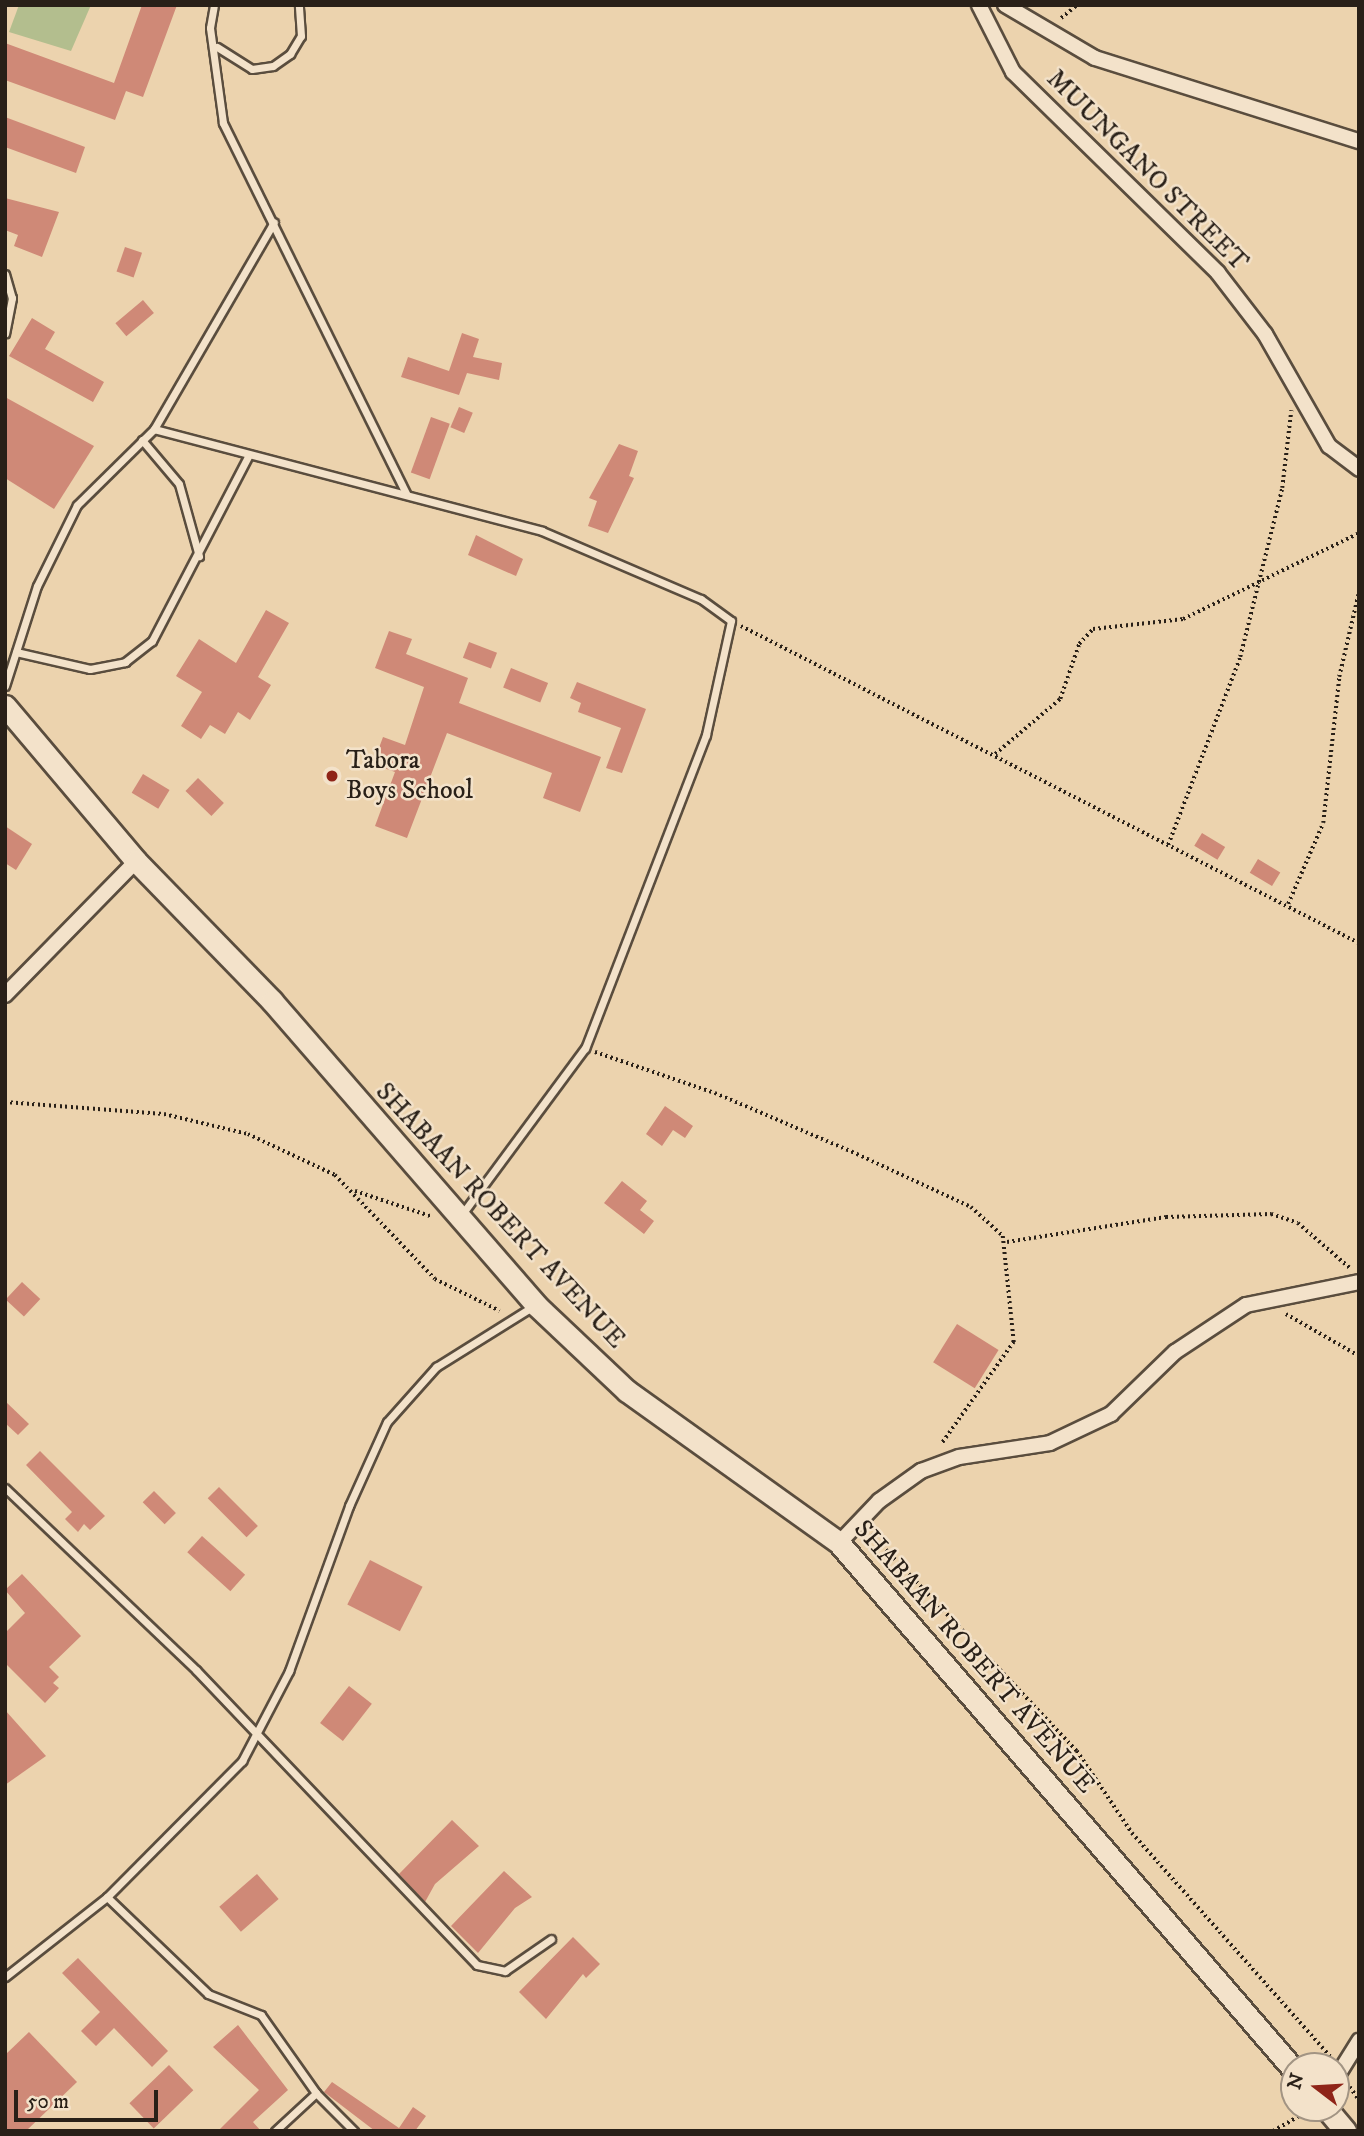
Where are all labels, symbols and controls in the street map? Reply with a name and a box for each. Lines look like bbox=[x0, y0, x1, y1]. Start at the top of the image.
street label: MUUNGANO STREET bbox=[1040, 64, 1254, 278]
place label: Tabora Boys School bbox=[346, 745, 473, 806]
marker: Tabora Boys School bbox=[324, 768, 340, 784]
street label: SHABAAN ROBERT AVENUE bbox=[369, 1077, 631, 1355]
street label: SHABAAN ROBERT AVENUE bbox=[847, 1514, 1101, 1800]
north arrow bbox=[1280, 2052, 1350, 2122]
text: N bbox=[1283, 2070, 1310, 2092]
scale bar bbox=[18, 2076, 161, 2120]
text: 50 m bbox=[27, 2089, 69, 2115]

